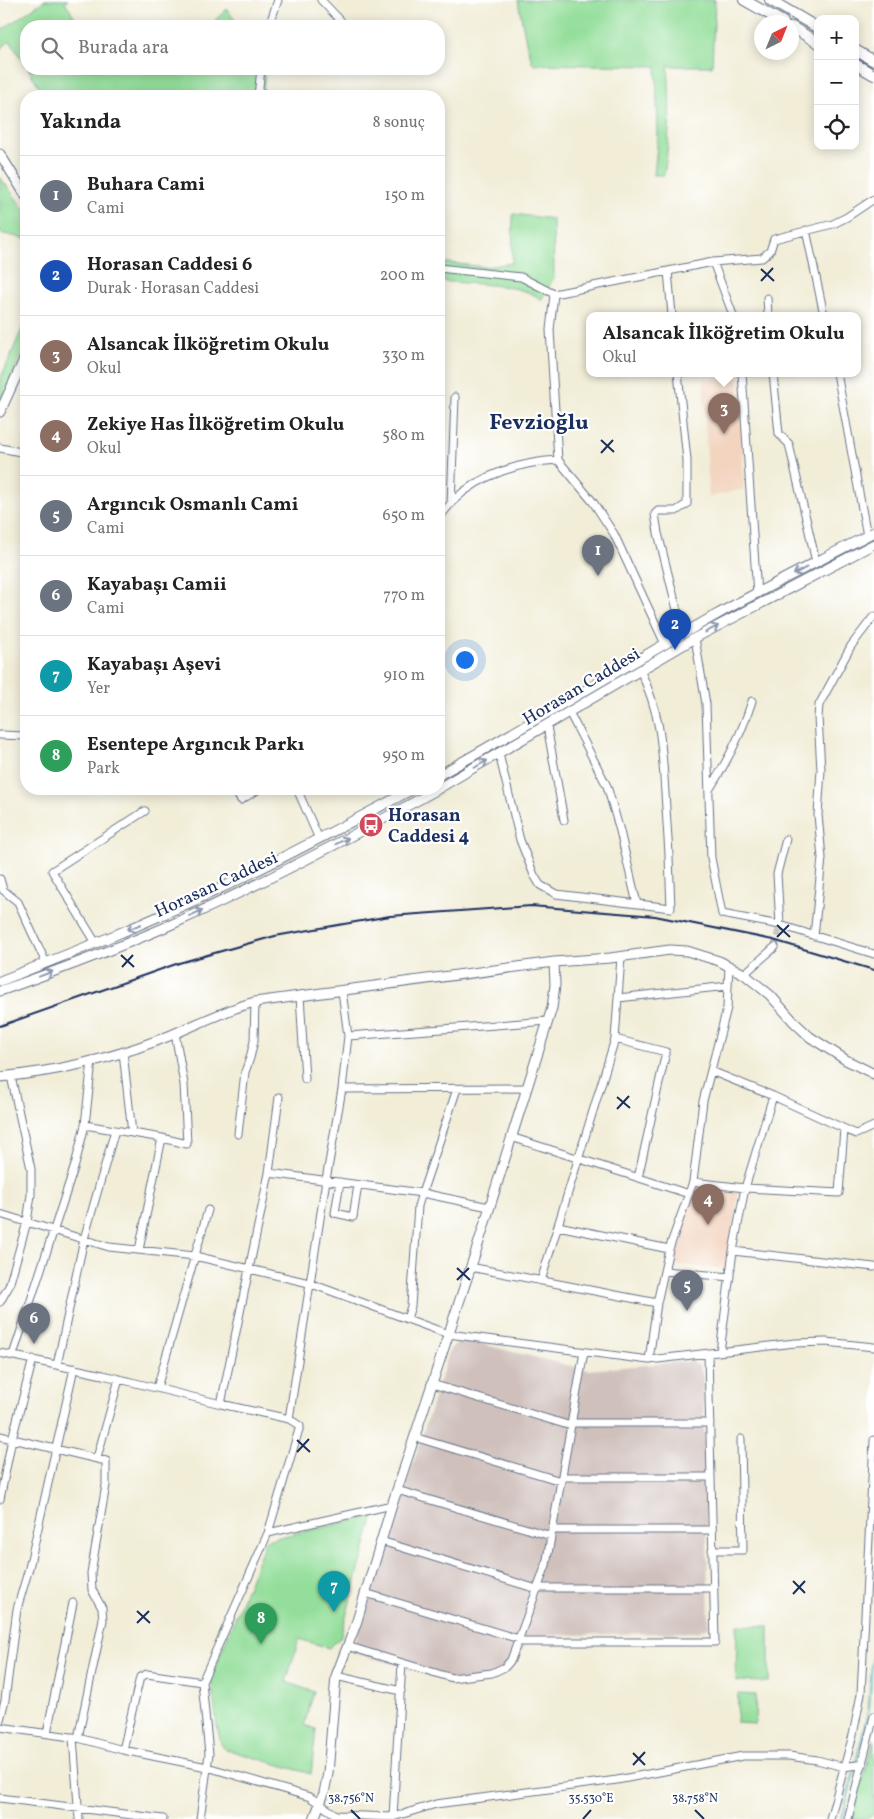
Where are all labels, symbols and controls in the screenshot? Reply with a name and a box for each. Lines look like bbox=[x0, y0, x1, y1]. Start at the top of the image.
north arrow bbox=[754, 15, 799, 60]
map controls bbox=[814, 15, 859, 150]
button: + bbox=[814, 15, 859, 60]
search box bbox=[20, 20, 445, 75]
icon: search bbox=[38, 34, 66, 62]
text: Burada ara bbox=[78, 35, 169, 61]
button: − bbox=[814, 60, 859, 105]
button: locate bbox=[814, 105, 859, 150]
text: Yakında bbox=[40, 108, 121, 137]
text: 8 sonuç bbox=[373, 112, 425, 134]
text: Buhara Cami bbox=[87, 172, 205, 198]
text: 1 bbox=[53, 185, 59, 207]
text: 150 m bbox=[384, 185, 425, 207]
text: Cami bbox=[87, 198, 124, 220]
text: Horasan Caddesi 6 bbox=[87, 252, 252, 278]
text: 2 bbox=[52, 265, 60, 287]
text: 200 m bbox=[380, 265, 425, 287]
text: Durak · Horasan Caddesi bbox=[87, 278, 259, 300]
popup bbox=[586, 312, 861, 377]
text: Alsancak İlköğretim Okulu bbox=[602, 321, 845, 347]
text: Alsancak İlköğretim Okulu bbox=[87, 332, 329, 358]
text: 3 bbox=[52, 345, 60, 367]
text: 330 m bbox=[382, 345, 425, 367]
text: Okul bbox=[602, 347, 637, 369]
text: Okul bbox=[87, 358, 121, 380]
pin: 3 bbox=[708, 393, 740, 434]
district label: Fevzioğlu bbox=[489, 408, 589, 439]
text: Zekiye Has İlköğretim Okulu bbox=[87, 412, 344, 438]
text: 4 bbox=[51, 425, 61, 447]
text: 580 m bbox=[382, 425, 425, 447]
text: Okul bbox=[87, 438, 121, 460]
text: Argıncık Osmanlı Cami bbox=[87, 492, 298, 518]
text: 5 bbox=[52, 505, 60, 527]
text: 650 m bbox=[383, 505, 425, 527]
text: Cami bbox=[87, 518, 124, 540]
pin: 1 bbox=[582, 535, 614, 576]
one-way arrow bbox=[793, 567, 808, 576]
text: Kayabaşı Camii bbox=[87, 572, 227, 598]
text: 6 bbox=[52, 585, 60, 607]
text: 770 m bbox=[383, 585, 425, 607]
text: Cami bbox=[87, 598, 124, 620]
pin: 2 bbox=[659, 609, 691, 650]
one-way arrow bbox=[704, 624, 719, 633]
street label: Horasan Caddesi bbox=[518, 642, 645, 732]
your location bbox=[452, 647, 478, 673]
text: Kayabaşı Aşevi bbox=[87, 652, 221, 678]
text: 7 bbox=[52, 665, 60, 687]
text: 910 m bbox=[384, 665, 425, 687]
text: Yer bbox=[87, 678, 110, 700]
text: Esentepe Argıncık Parkı bbox=[87, 732, 304, 758]
text: 8 bbox=[52, 745, 60, 767]
text: 950 m bbox=[383, 745, 425, 767]
text: Park bbox=[87, 758, 120, 780]
one-way arrow bbox=[474, 759, 488, 769]
place label: Horasan Caddesi 4 bbox=[388, 804, 470, 850]
bus stop icon: Horasan Caddesi 4 bbox=[358, 812, 384, 838]
one-way arrow bbox=[334, 836, 349, 846]
street label: Horasan Caddesi bbox=[151, 846, 282, 925]
one-way arrow bbox=[188, 908, 203, 918]
one-way arrow bbox=[127, 923, 142, 933]
one-way arrow bbox=[37, 969, 53, 978]
pin: 4 bbox=[692, 1184, 724, 1225]
pin: 5 bbox=[671, 1270, 703, 1311]
pin: 6 bbox=[18, 1303, 50, 1344]
pin: 7 bbox=[318, 1571, 350, 1612]
pin: 8 bbox=[245, 1603, 277, 1644]
text: 38.756°N bbox=[328, 1791, 374, 1807]
text: 35.530°E bbox=[569, 1791, 613, 1807]
text: 38.758°N bbox=[672, 1791, 718, 1807]

